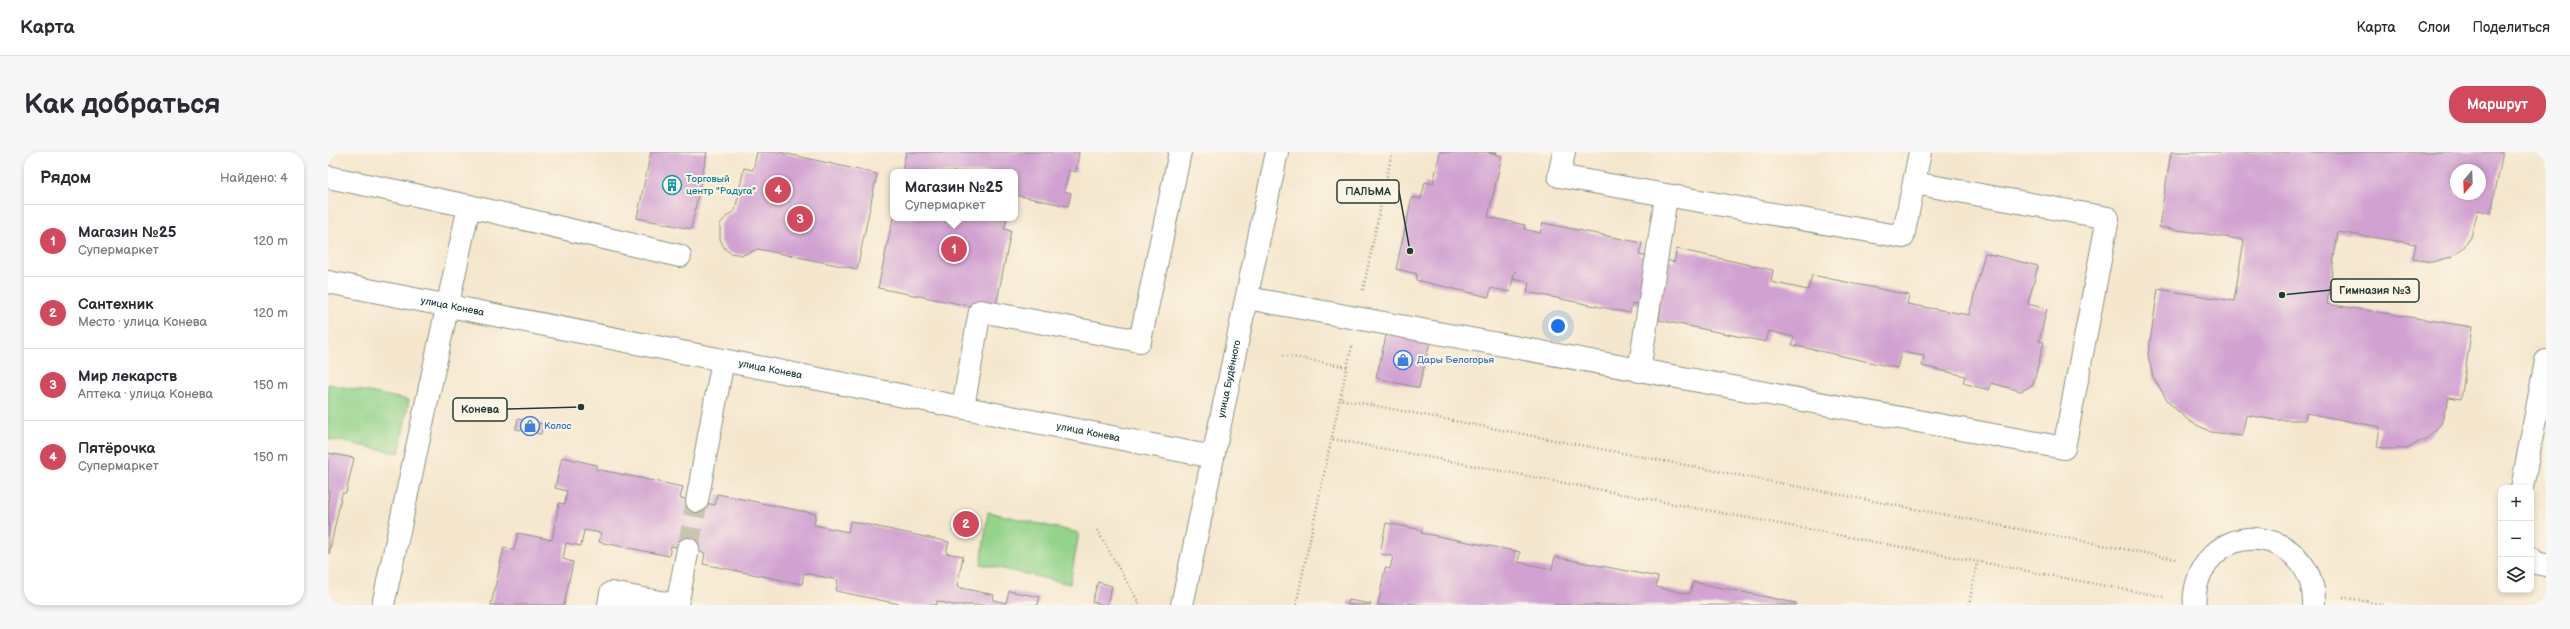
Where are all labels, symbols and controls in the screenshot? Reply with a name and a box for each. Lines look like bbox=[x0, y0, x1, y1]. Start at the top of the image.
text: Карта bbox=[20, 16, 74, 39]
text: Карта bbox=[2356, 19, 2396, 36]
text: Слои bbox=[2418, 19, 2450, 36]
text: Поделиться bbox=[2472, 19, 2550, 36]
button: Маршрут bbox=[2449, 86, 2546, 123]
text: Как добраться bbox=[24, 88, 221, 121]
north arrow bbox=[2450, 164, 2486, 200]
text: Рядом bbox=[40, 168, 91, 188]
popup bbox=[890, 169, 1018, 221]
text: Найдено: 4 bbox=[220, 170, 288, 186]
place label: Торговый центр "Радуга" bbox=[686, 173, 756, 197]
building icon: Торговый центр "Радуга" bbox=[661, 174, 683, 196]
pin: 4 bbox=[765, 175, 791, 205]
text: Магазин №25 bbox=[905, 178, 1003, 197]
callout: ПАЛЬМА bbox=[1337, 180, 1399, 203]
text: ПАЛЬМА bbox=[1345, 185, 1391, 198]
text: Супермаркет bbox=[905, 197, 985, 213]
pin: 3 bbox=[787, 204, 813, 234]
text: Магазин №25 bbox=[78, 223, 176, 242]
text: 1 bbox=[50, 233, 56, 249]
text: 120 m bbox=[253, 233, 288, 249]
pin: 1 bbox=[941, 234, 967, 264]
text: Супермаркет bbox=[78, 242, 159, 258]
callout: Гимназия №3 bbox=[2331, 279, 2419, 302]
text: Гимназия №3 bbox=[2339, 284, 2412, 297]
street label: улица Конева bbox=[420, 294, 485, 319]
text: Сантехник bbox=[78, 295, 153, 314]
text: 2 bbox=[49, 305, 57, 321]
text: 120 m bbox=[253, 305, 288, 321]
text: Место · улица Конева bbox=[78, 314, 207, 330]
your location bbox=[1548, 316, 1568, 336]
street label: улица Будённого bbox=[1215, 339, 1243, 419]
shop icon: Дары Белогорья bbox=[1392, 349, 1414, 371]
place label: Дары Белогорья bbox=[1417, 354, 1494, 366]
street label: улица Конева bbox=[738, 357, 803, 382]
text: Мир лекарств bbox=[78, 367, 177, 386]
text: 3 bbox=[49, 377, 57, 393]
text: 150 m bbox=[254, 377, 288, 393]
text: Аптека · улица Конева bbox=[78, 386, 213, 402]
callout: Конева bbox=[453, 398, 507, 421]
text: Конева bbox=[461, 403, 500, 416]
shop icon: Колос bbox=[519, 415, 541, 437]
place label: Колос bbox=[544, 420, 571, 432]
street label: улица Конева bbox=[1055, 420, 1121, 444]
text: Пятёрочка bbox=[78, 439, 155, 458]
text: 4 bbox=[49, 449, 57, 465]
text: 150 m bbox=[254, 449, 288, 465]
text: Супермаркет bbox=[78, 458, 159, 474]
map controls bbox=[2498, 485, 2534, 593]
button: + bbox=[2498, 485, 2534, 521]
pin: 2 bbox=[953, 509, 979, 539]
button: − bbox=[2498, 521, 2534, 557]
button: layers bbox=[2498, 557, 2534, 593]

